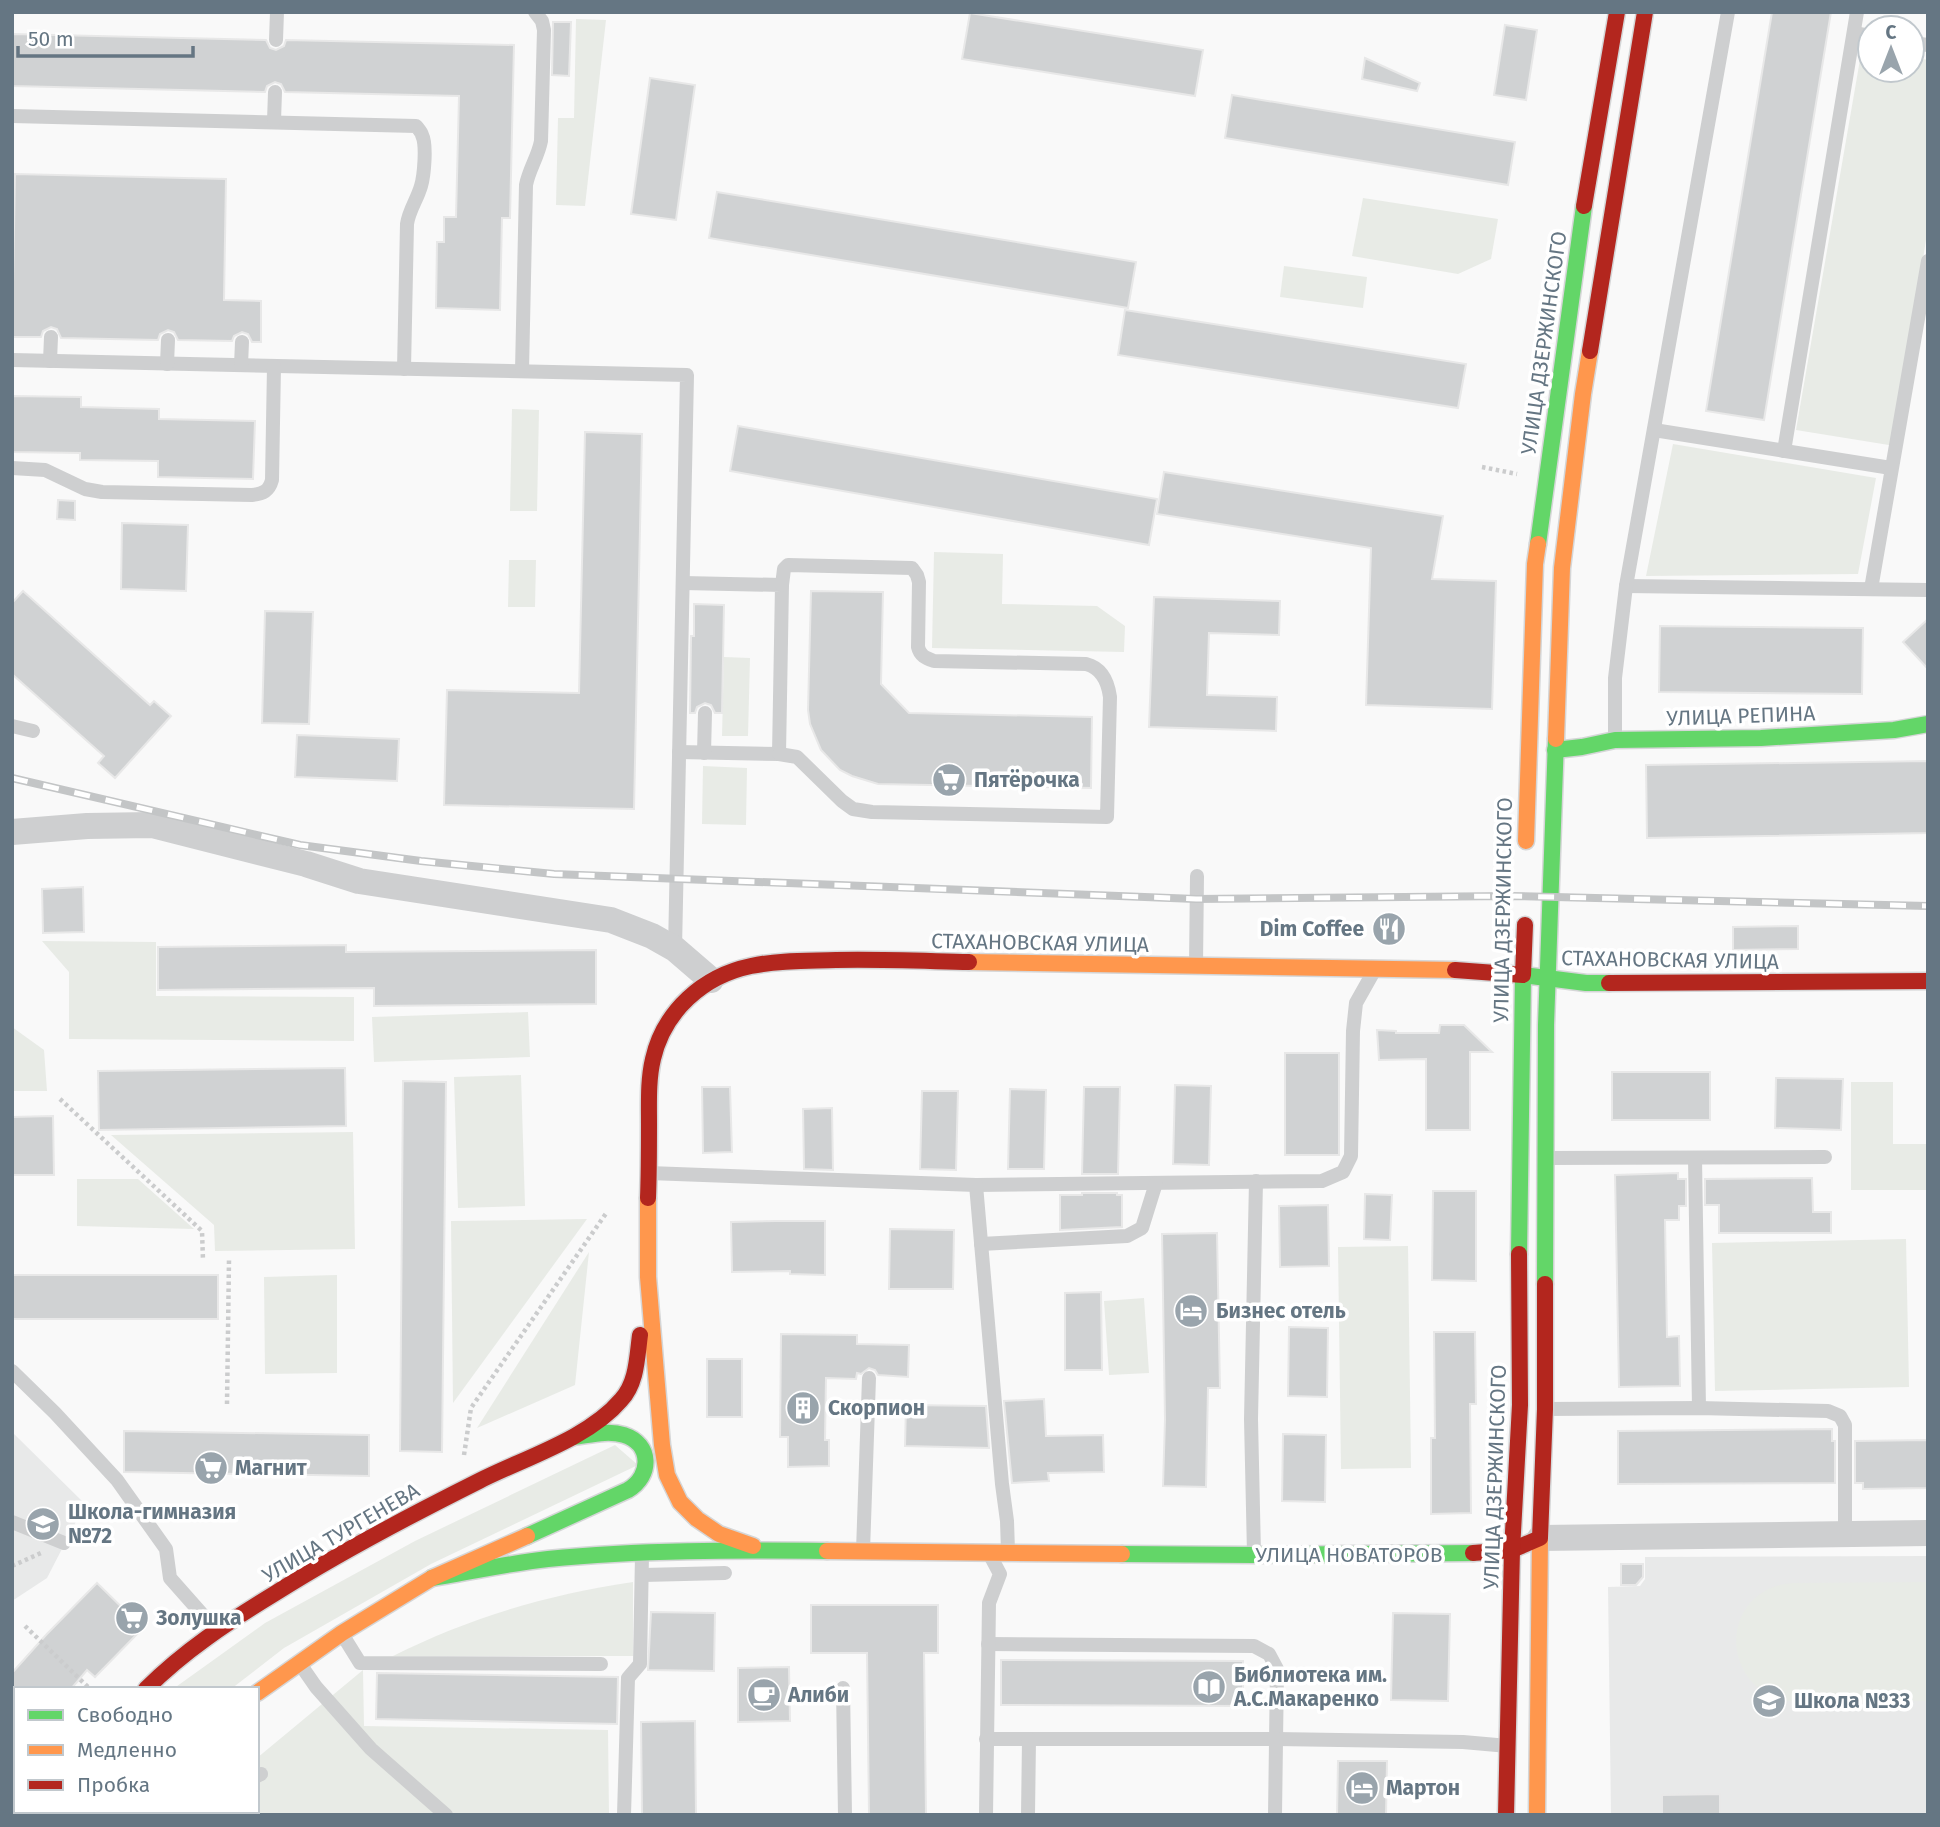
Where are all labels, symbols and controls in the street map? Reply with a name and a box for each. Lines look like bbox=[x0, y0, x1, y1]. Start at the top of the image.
scale bar bbox=[18, 14, 192, 58]
north arrow bbox=[1856, 14, 1926, 84]
text: С bbox=[1886, 21, 1897, 44]
text: 50 m bbox=[28, 26, 74, 52]
street label: УЛИЦА ДЗЕРЖИНСКОГО bbox=[1515, 230, 1573, 456]
street label: УЛИЦА РЕПИНА bbox=[1666, 700, 1816, 732]
supermarket icon: Пятёрочка bbox=[930, 761, 968, 799]
place label: Пятёрочка bbox=[974, 767, 1080, 793]
street label: УЛИЦА ДЗЕРЖИНСКОГО bbox=[1488, 797, 1518, 1023]
restaurant icon: Dim Coffee bbox=[1370, 910, 1408, 948]
place label: Dim Coffee bbox=[1260, 916, 1364, 942]
street label: СТАХАНОВСКАЯ УЛИЦА bbox=[931, 928, 1149, 958]
street label: СТАХАНОВСКАЯ УЛИЦА bbox=[1561, 945, 1779, 975]
hotel icon: Бизнес отель bbox=[1172, 1292, 1210, 1330]
place label: Бизнес отель bbox=[1216, 1298, 1346, 1324]
street label: УЛИЦА ДЗЕРЖИНСКОГО bbox=[1478, 1364, 1512, 1590]
building icon: Скорпион bbox=[784, 1389, 822, 1427]
place label: Скорпион bbox=[828, 1395, 925, 1421]
supermarket icon: Магнит bbox=[192, 1449, 230, 1487]
place label: Магнит bbox=[235, 1455, 308, 1481]
street label: УЛИЦА ТУРГЕНЕВА bbox=[258, 1477, 424, 1589]
place label: Школа-гимназия №72 bbox=[68, 1499, 236, 1549]
school or university icon: Школа-гимназия №72 bbox=[24, 1505, 62, 1543]
street label: УЛИЦА НОВАТОРОВ bbox=[1255, 1542, 1443, 1568]
supermarket icon: Золушка bbox=[113, 1599, 151, 1637]
place label: Золушка bbox=[155, 1605, 241, 1631]
place label: Библиотека им. А.С.Макаренко bbox=[1233, 1662, 1387, 1712]
library icon: Библиотека им. А.С.Макаренко bbox=[1190, 1668, 1228, 1706]
cafe icon: Алиби bbox=[745, 1676, 783, 1714]
place label: Алиби bbox=[787, 1682, 849, 1708]
school or university icon: Школа №33 bbox=[1750, 1682, 1788, 1720]
legend bbox=[14, 1687, 259, 1813]
place label: Школа №33 bbox=[1794, 1688, 1911, 1714]
text: Свободно bbox=[77, 1702, 173, 1728]
text: Медленно bbox=[77, 1737, 177, 1763]
hotel icon: Мартон bbox=[1343, 1769, 1381, 1807]
text: Пробка bbox=[77, 1772, 150, 1798]
place label: Мартон bbox=[1386, 1775, 1460, 1801]

